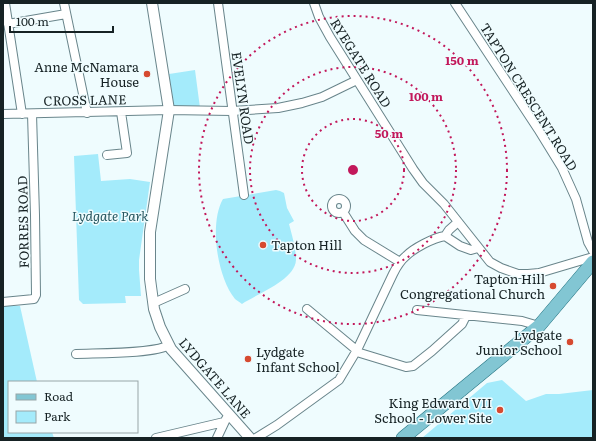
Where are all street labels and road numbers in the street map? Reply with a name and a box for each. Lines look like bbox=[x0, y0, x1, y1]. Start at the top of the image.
street label: RYEGATE ROAD bbox=[326, 14, 397, 111]
street label: TAPTON CRESCENT ROAD bbox=[476, 19, 583, 174]
street label: EVELYN ROAD bbox=[228, 50, 259, 146]
street label: CROSS LANE bbox=[43, 89, 127, 110]
street label: FORRES ROAD bbox=[12, 175, 33, 269]
street label: LYDGATE LANE bbox=[175, 333, 256, 422]

